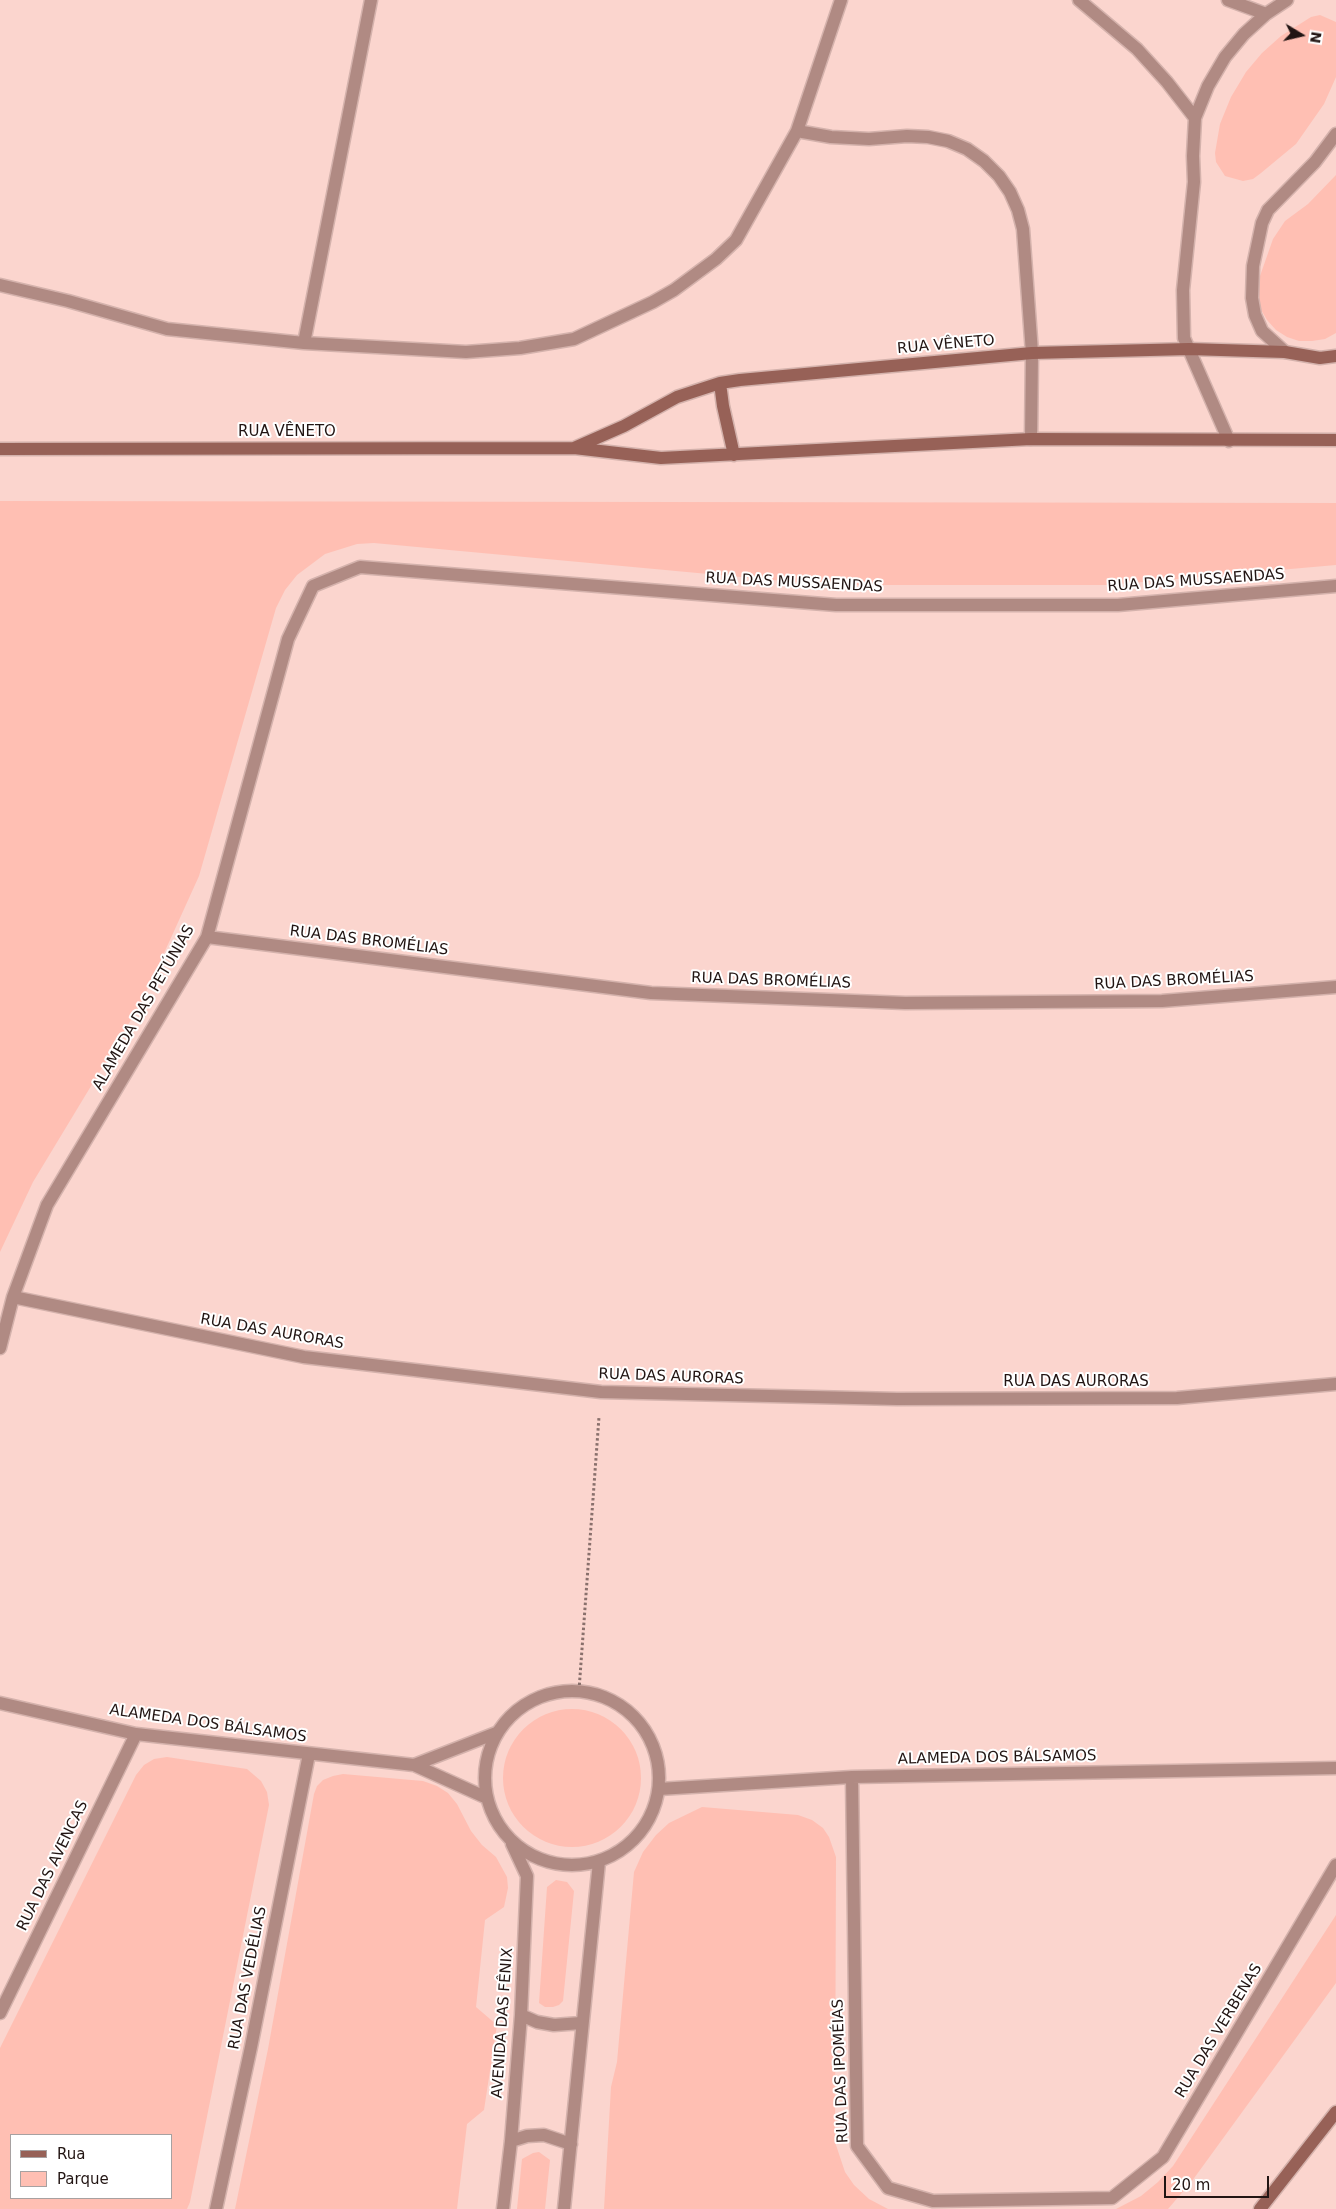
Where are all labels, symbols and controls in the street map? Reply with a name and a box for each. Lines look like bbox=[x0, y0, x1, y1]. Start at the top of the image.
north arrow bbox=[1276, 10, 1326, 60]
text: N bbox=[1307, 30, 1325, 44]
street label: RUA VÊNETO bbox=[896, 332, 996, 358]
street label: RUA VÊNETO bbox=[238, 423, 336, 441]
street label: RUA DAS MUSSAENDAS bbox=[1107, 566, 1285, 596]
street label: RUA DAS MUSSAENDAS bbox=[705, 569, 883, 597]
street label: ALAMEDA DAS PETÚNIAS bbox=[89, 922, 199, 1094]
street label: RUA DAS BROMÉLIAS bbox=[289, 922, 449, 960]
street label: RUA DAS BROMÉLIAS bbox=[1094, 968, 1254, 994]
street label: RUA DAS BROMÉLIAS bbox=[691, 969, 851, 993]
street label: RUA DAS AURORAS bbox=[199, 1311, 345, 1353]
street label: RUA DAS AURORAS bbox=[598, 1365, 744, 1389]
street label: RUA DAS AURORAS bbox=[1003, 1373, 1149, 1391]
street label: ALAMEDA DOS BÁLSAMOS bbox=[108, 1701, 308, 1747]
street label: ALAMEDA DOS BÁLSAMOS bbox=[897, 1747, 1097, 1769]
street label: RUA DAS AVENCAS bbox=[14, 1798, 92, 1934]
street label: RUA DAS VEDÉLIAS bbox=[225, 1905, 271, 2051]
street label: AVENIDA DAS FÊNIX bbox=[489, 1947, 517, 2099]
street label: RUA DAS VERBENAS bbox=[1172, 1961, 1266, 2101]
street label: RUA DAS IPOMÉIAS bbox=[829, 1999, 853, 2143]
legend bbox=[10, 2134, 172, 2199]
text: Rua bbox=[57, 2145, 85, 2163]
scale bar bbox=[1166, 2166, 1271, 2198]
text: Parque bbox=[57, 2170, 109, 2188]
text: 20 m bbox=[1172, 2176, 1210, 2194]

